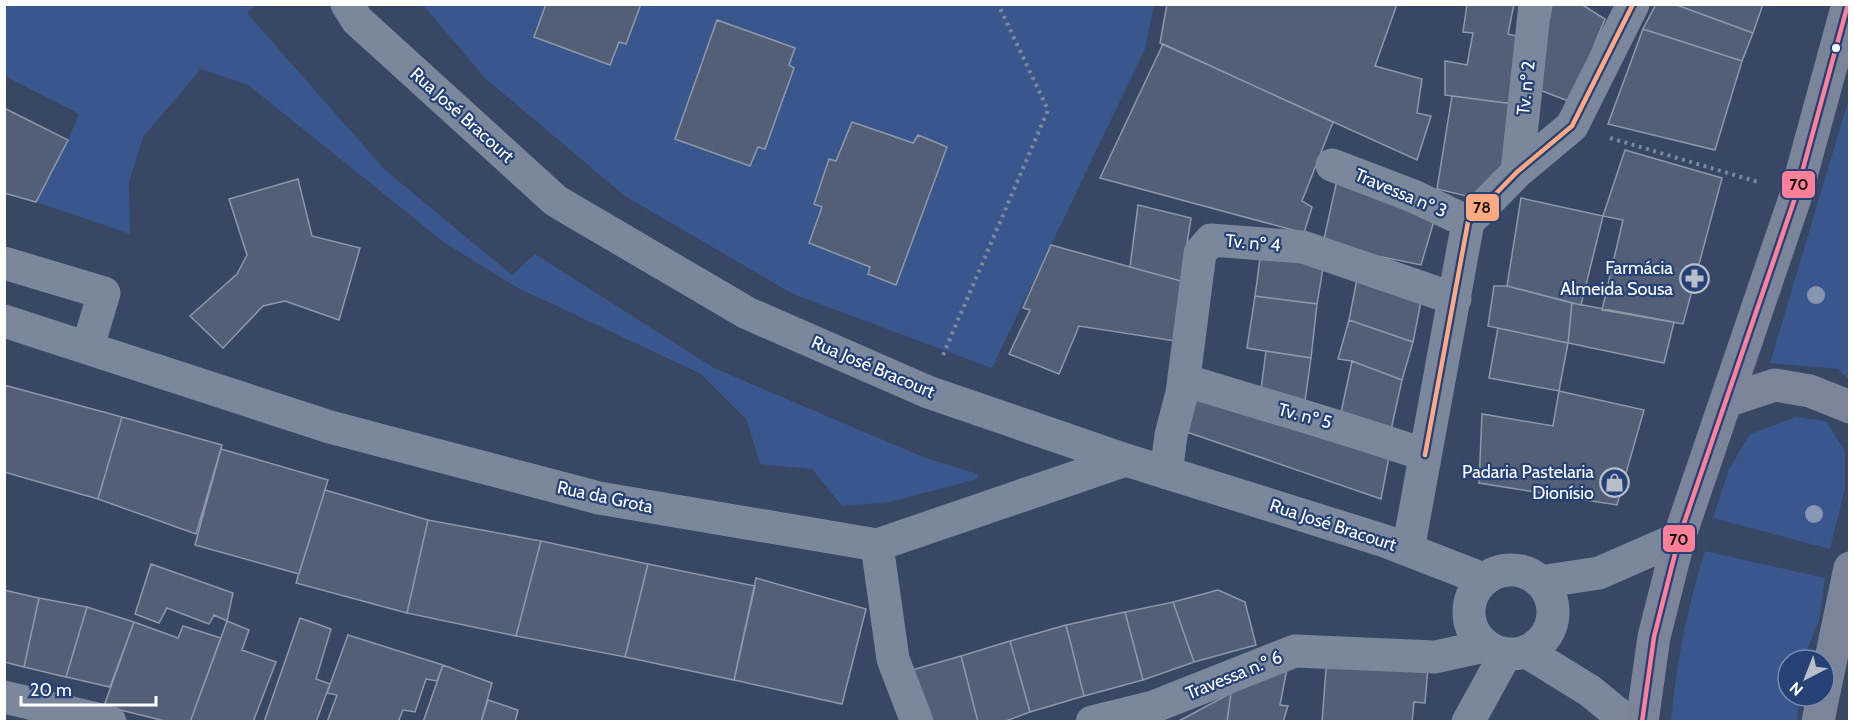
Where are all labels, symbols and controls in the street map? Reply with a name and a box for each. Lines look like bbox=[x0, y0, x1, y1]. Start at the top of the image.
unlabelled marker bbox=[1830, 42, 1842, 54]
street label: Tv. nº 2 bbox=[1512, 60, 1540, 116]
street label: Rua José Bracourt bbox=[406, 63, 518, 167]
street label: Travessa nº 3 bbox=[1352, 164, 1450, 222]
line badge: 70 bbox=[1781, 170, 1816, 199]
text: 70 bbox=[1789, 175, 1809, 194]
line badge: 78 bbox=[1465, 193, 1500, 222]
text: 78 bbox=[1473, 198, 1491, 217]
street label: Tv. nº 4 bbox=[1224, 230, 1282, 256]
place label: Farmácia Almeida Sousa bbox=[1560, 257, 1673, 300]
pharmacy icon: Farmácia Almeida Sousa bbox=[1678, 262, 1710, 294]
street label: Rua José Bracourt bbox=[808, 331, 938, 403]
street label: Tv. nº 5 bbox=[1276, 398, 1334, 434]
place label: Padaria Pastelaria Dionísio bbox=[1462, 461, 1594, 504]
shop icon: Padaria Pastelaria Dionísio bbox=[1599, 466, 1631, 498]
street label: Rua da Grota bbox=[555, 476, 655, 518]
street label: Rua José Bracourt bbox=[1267, 494, 1399, 556]
line badge: 70 bbox=[1662, 524, 1696, 553]
text: 70 bbox=[1669, 530, 1689, 549]
street label: Travessa n.º 6 bbox=[1183, 646, 1285, 704]
north arrow bbox=[1776, 648, 1836, 708]
scale bar bbox=[21, 669, 156, 707]
text: N bbox=[1786, 678, 1807, 700]
text: 20 m bbox=[30, 679, 72, 701]

